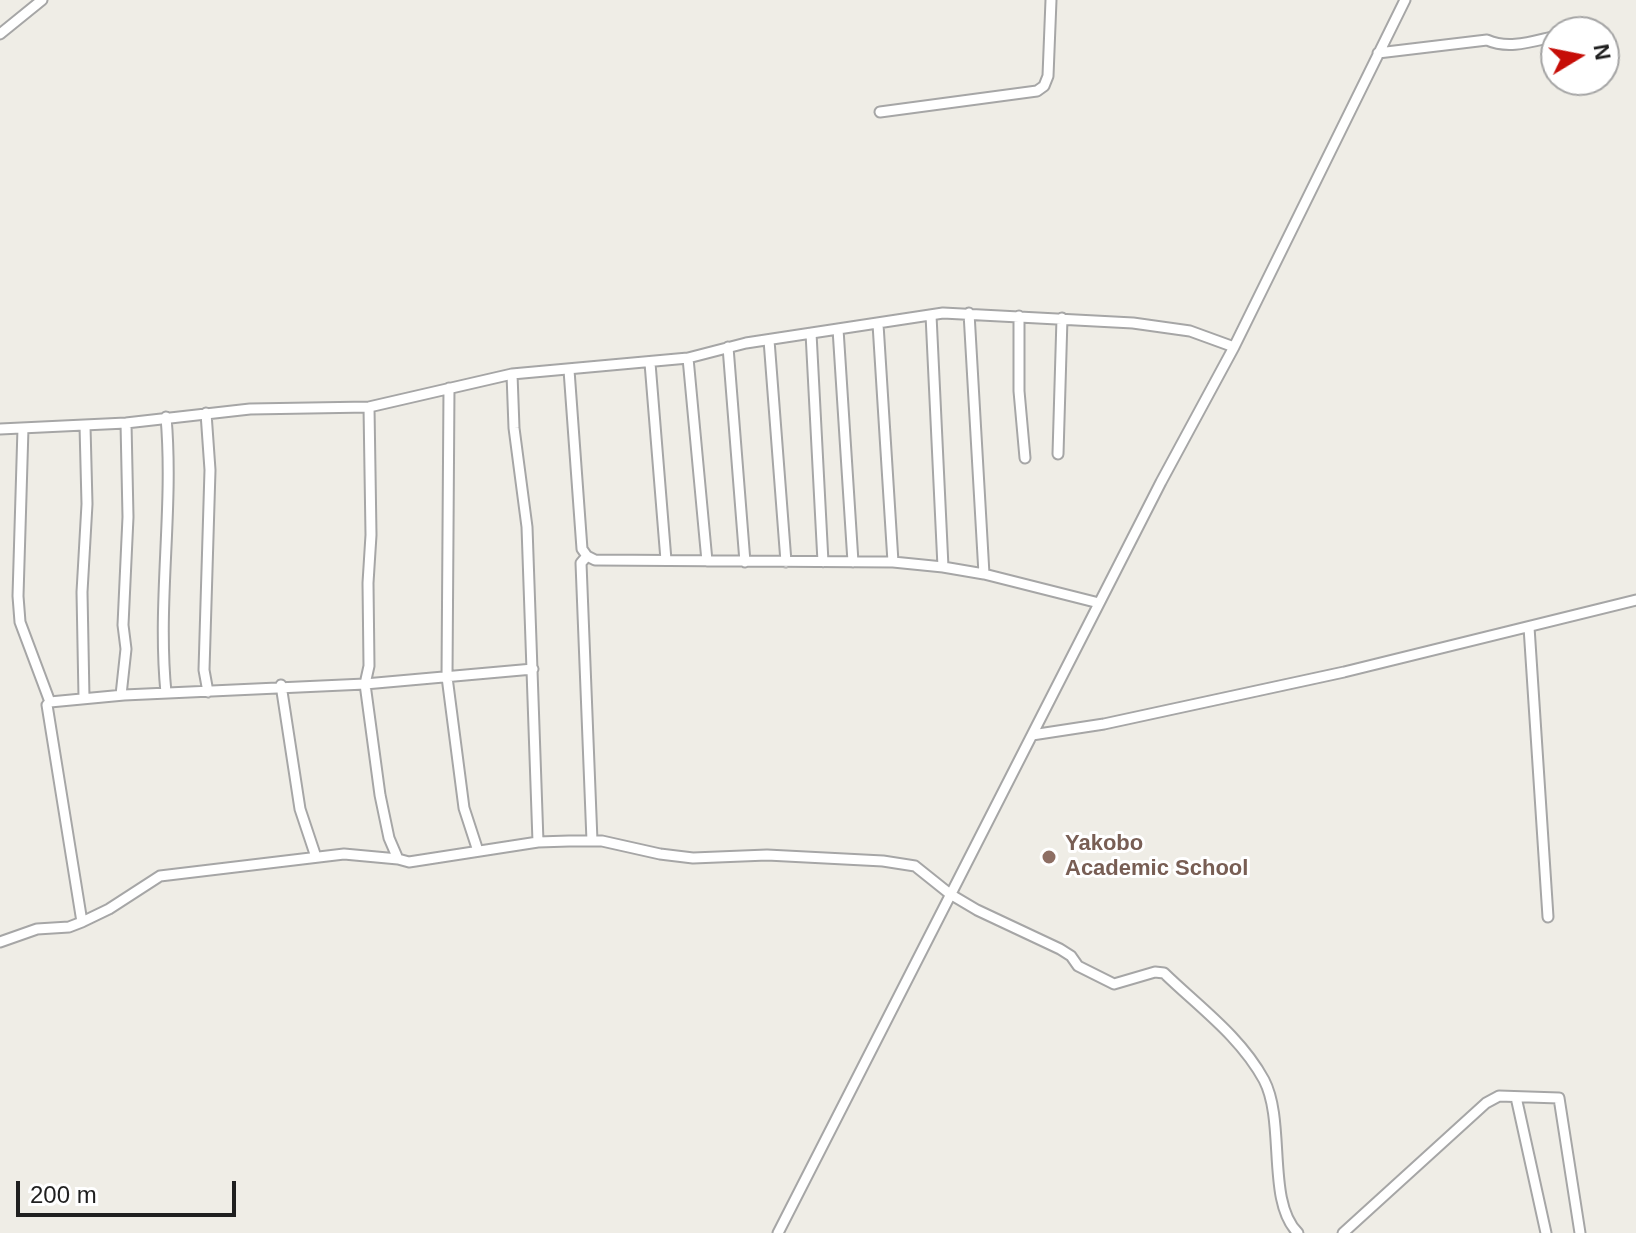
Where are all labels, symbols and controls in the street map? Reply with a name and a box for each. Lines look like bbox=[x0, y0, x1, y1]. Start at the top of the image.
north arrow bbox=[1540, 16, 1620, 96]
text: N bbox=[1588, 42, 1616, 62]
place label: Yakobo Academic School bbox=[1065, 831, 1248, 882]
marker: Yakobo Academic School bbox=[1040, 848, 1058, 866]
scale bar bbox=[20, 1165, 240, 1215]
text: 200 m bbox=[30, 1181, 97, 1208]

